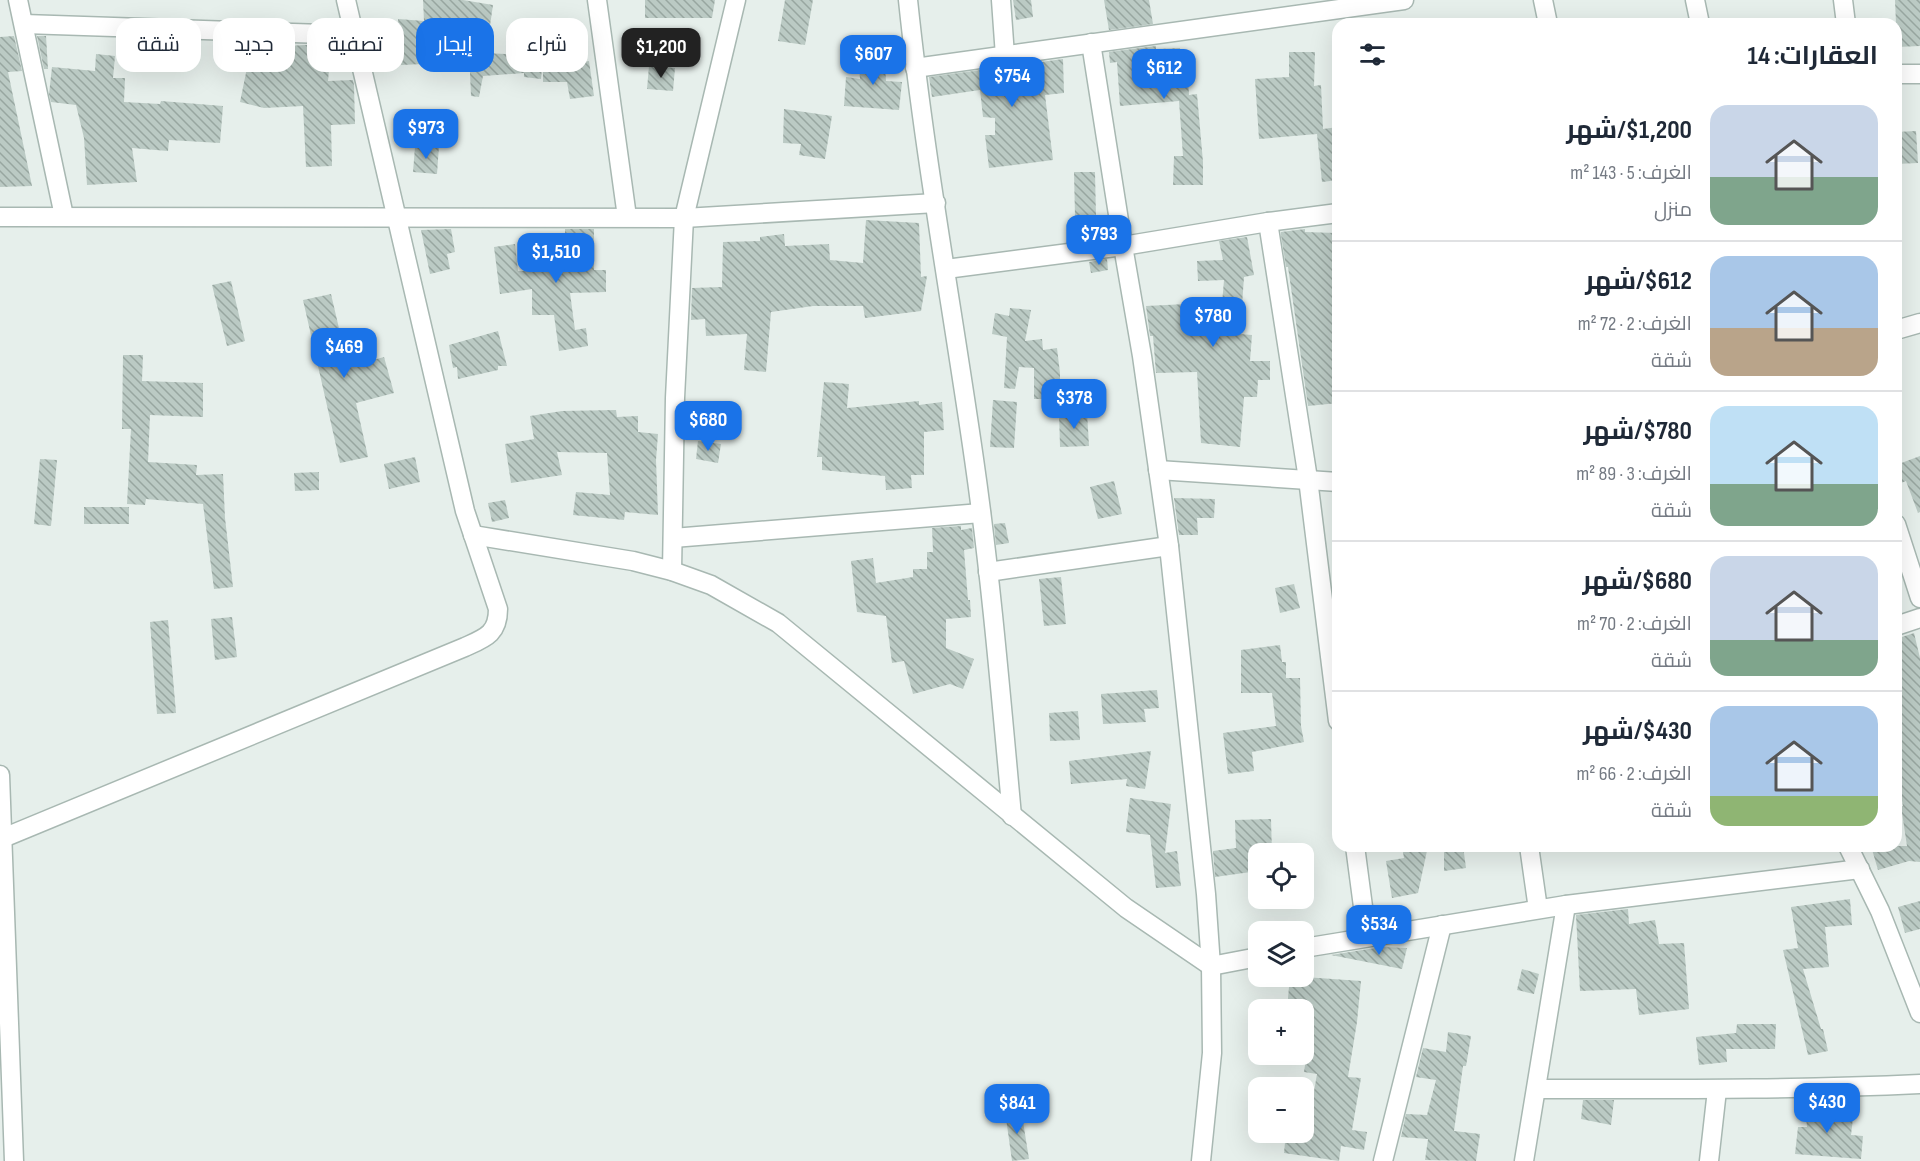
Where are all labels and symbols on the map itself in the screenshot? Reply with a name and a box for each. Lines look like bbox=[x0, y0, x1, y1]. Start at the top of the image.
pin: $1,200 bbox=[612, 28, 710, 79]
pin: $607 bbox=[837, 35, 909, 86]
pin: $612 bbox=[1128, 49, 1200, 100]
pin: $754 bbox=[976, 57, 1048, 108]
pin: $973 bbox=[390, 109, 462, 160]
pin: $793 bbox=[1063, 215, 1135, 266]
pin: $1,510 bbox=[507, 233, 605, 284]
pin: $780 bbox=[1177, 297, 1249, 348]
pin: $469 bbox=[308, 328, 380, 379]
pin: $378 bbox=[1038, 379, 1110, 430]
pin: $680 bbox=[672, 401, 744, 452]
pin: $534 bbox=[1343, 905, 1415, 956]
pin: $430 bbox=[1791, 1083, 1863, 1134]
pin: $841 bbox=[981, 1084, 1053, 1135]

